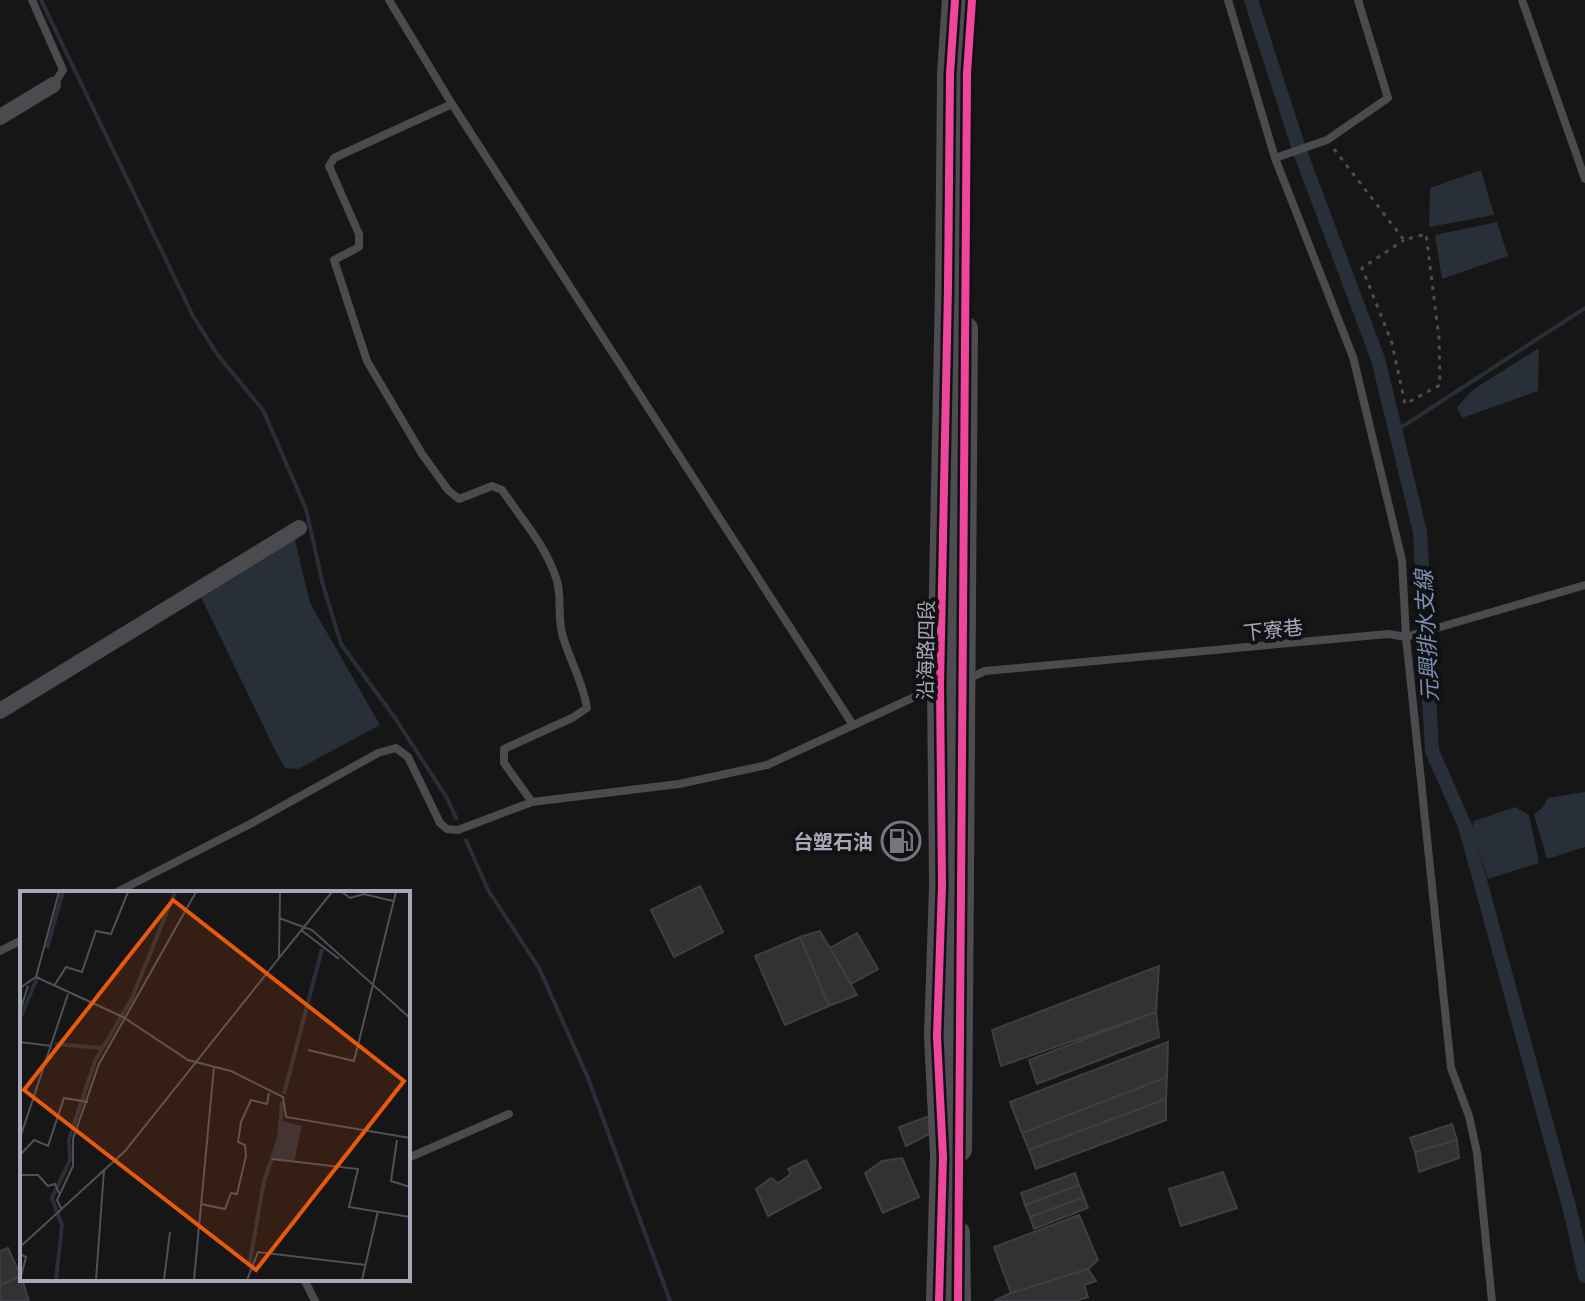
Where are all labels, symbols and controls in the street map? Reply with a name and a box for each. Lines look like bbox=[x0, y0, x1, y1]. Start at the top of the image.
water label: 元興排水支線 bbox=[1409, 566, 1443, 703]
street label: 沿海路四段 bbox=[912, 600, 938, 700]
street label: 下寮巷 bbox=[1242, 614, 1304, 644]
fuel station icon: 台塑石油 bbox=[880, 820, 922, 862]
place label: 台塑石油 bbox=[793, 829, 873, 853]
inset map bbox=[20, 891, 410, 1281]

